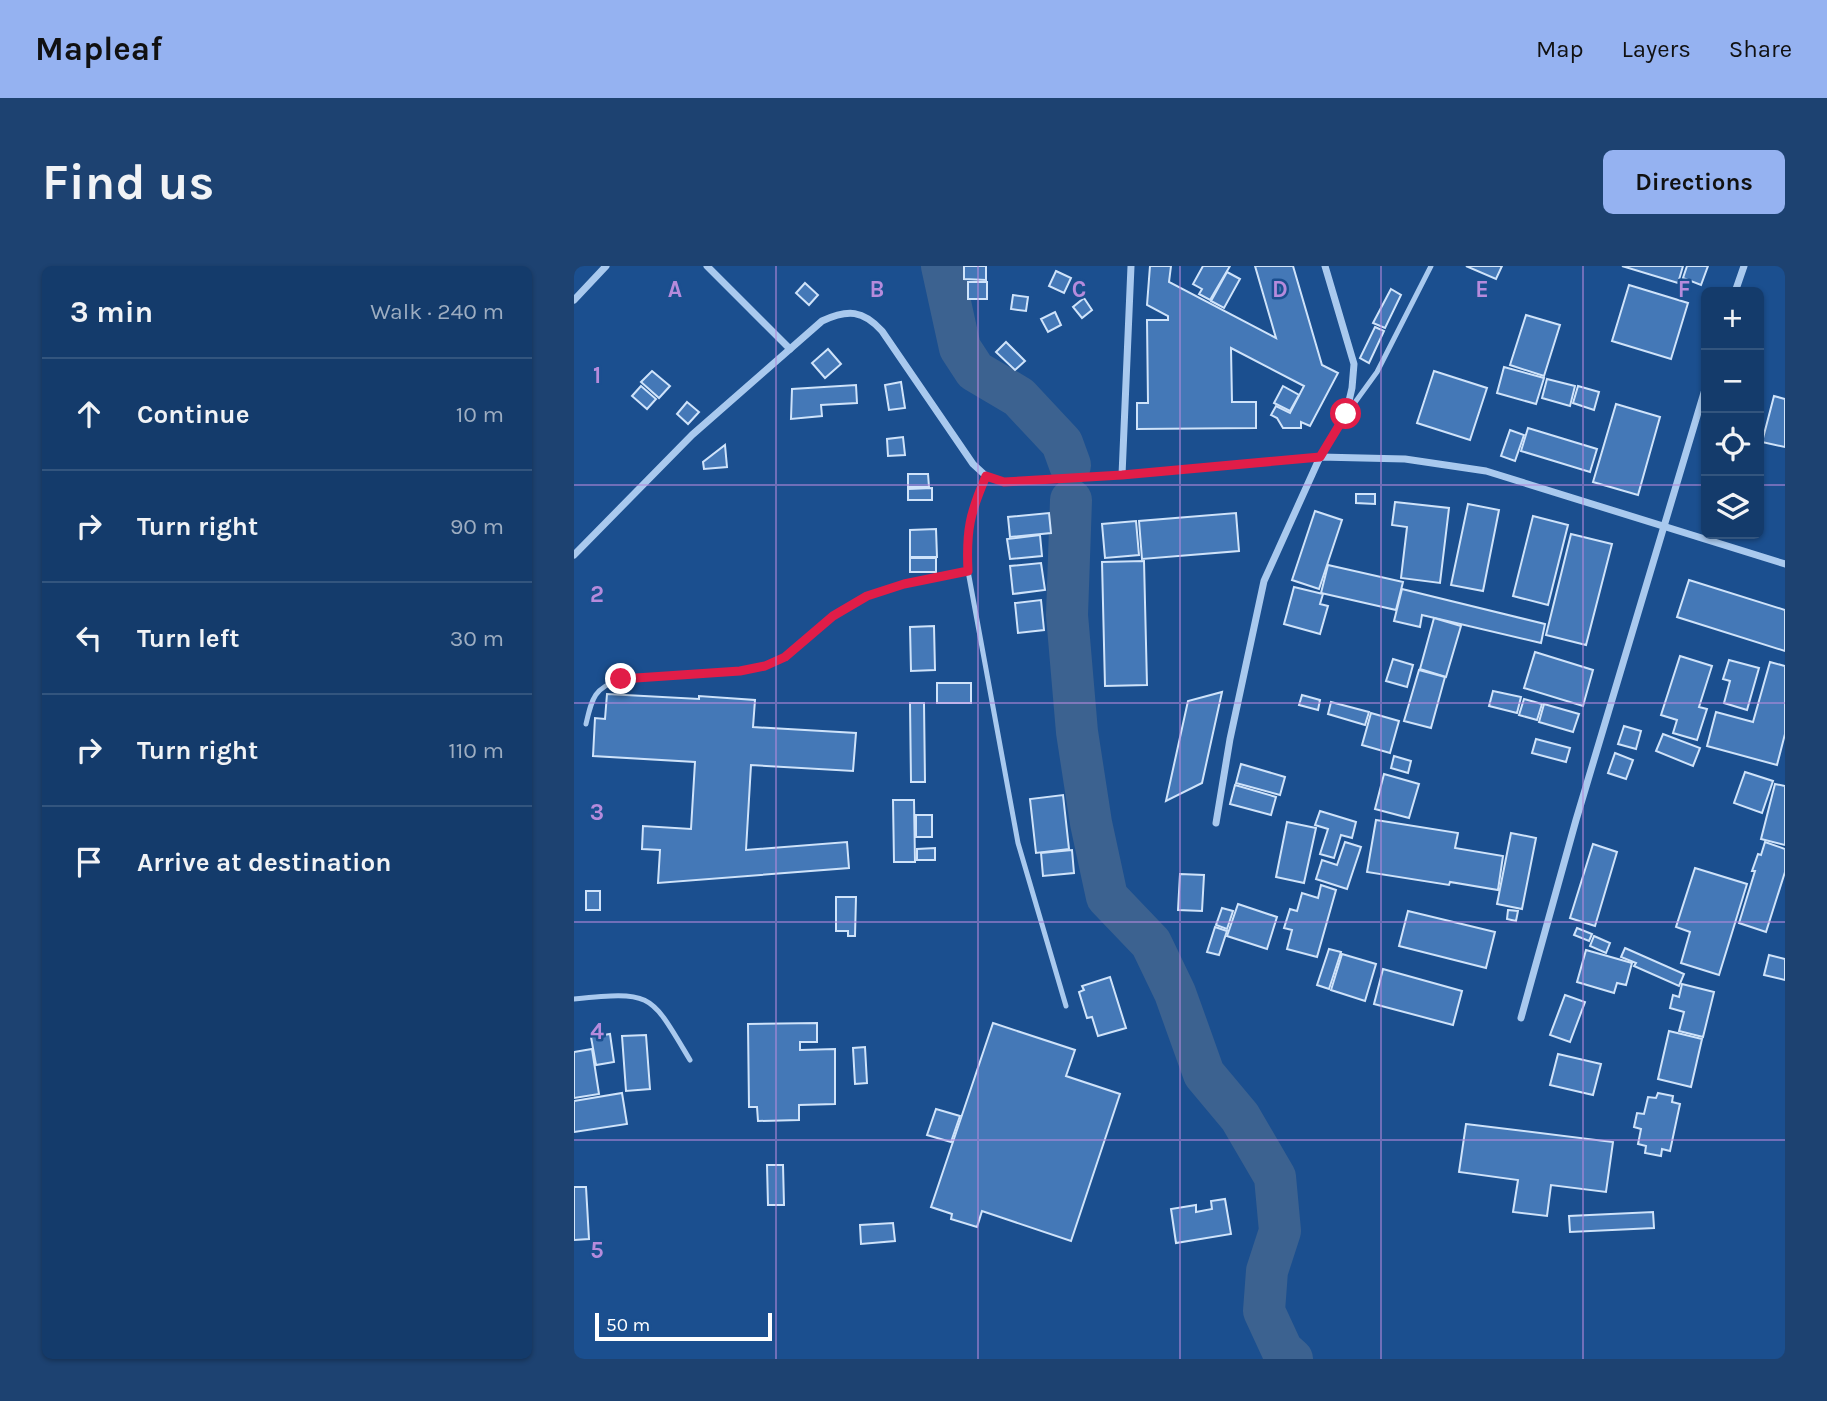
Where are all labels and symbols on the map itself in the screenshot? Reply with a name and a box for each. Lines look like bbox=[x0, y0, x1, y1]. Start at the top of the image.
text: A bbox=[668, 276, 682, 303]
text: B bbox=[870, 276, 884, 303]
text: C bbox=[1072, 276, 1086, 303]
text: D bbox=[1272, 276, 1288, 303]
text: E bbox=[1475, 276, 1489, 303]
text: F bbox=[1678, 276, 1690, 303]
text: 1 bbox=[593, 362, 601, 389]
route start bbox=[1330, 398, 1361, 429]
text: 2 bbox=[590, 581, 604, 608]
route end bbox=[605, 663, 636, 694]
text: 3 bbox=[590, 799, 604, 826]
text: 4 bbox=[590, 1018, 604, 1045]
text: 5 bbox=[590, 1237, 604, 1264]
scale bar bbox=[595, 1310, 772, 1342]

